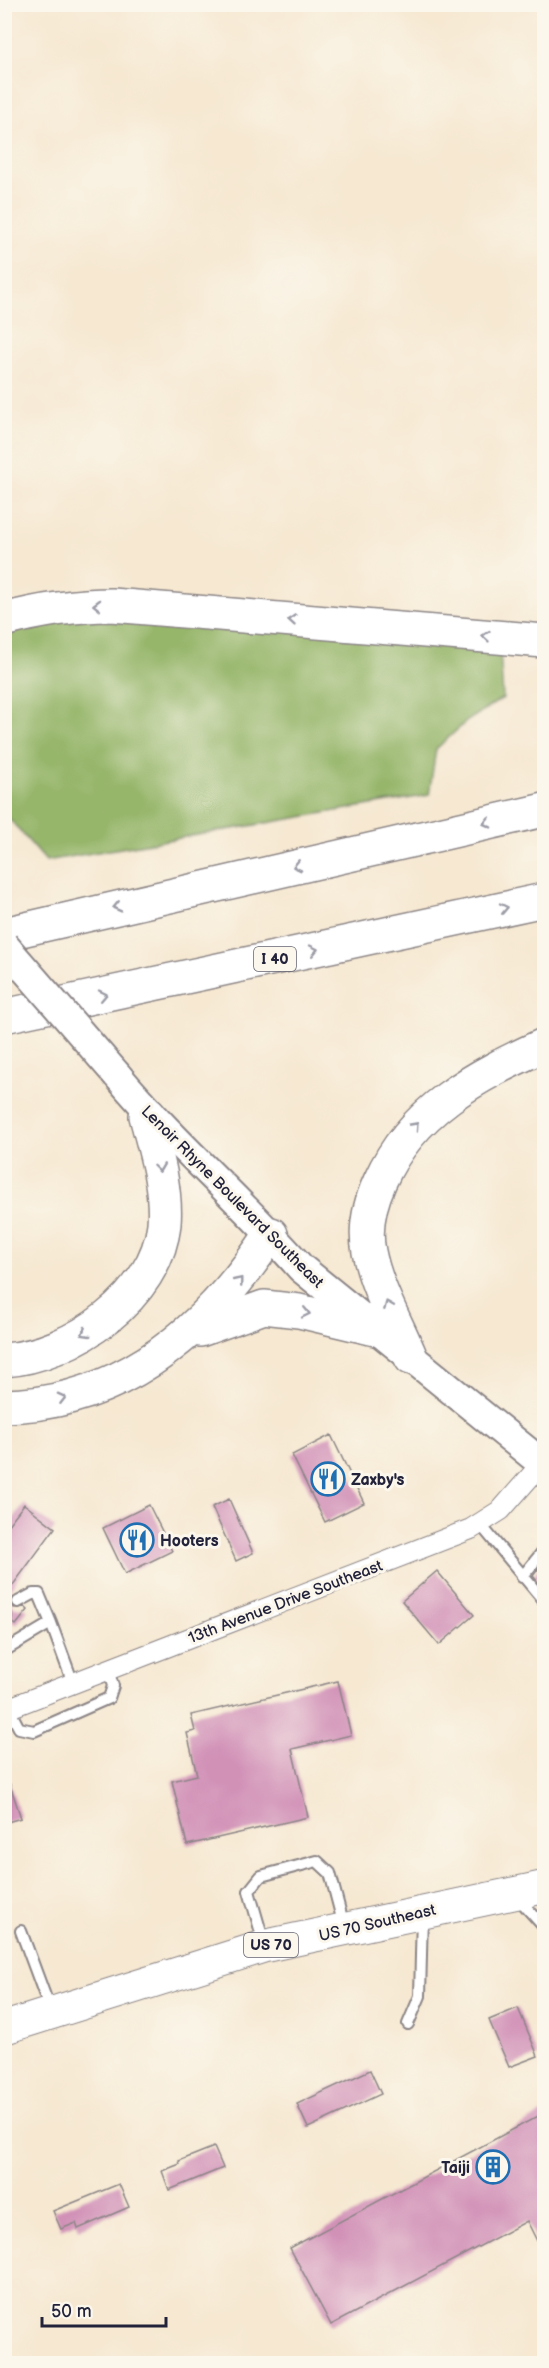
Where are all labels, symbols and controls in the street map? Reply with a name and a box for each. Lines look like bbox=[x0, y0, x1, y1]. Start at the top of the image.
one-way arrow bbox=[93, 599, 102, 611]
one-way arrow bbox=[287, 614, 296, 627]
one-way arrow bbox=[482, 630, 491, 643]
one-way arrow bbox=[483, 816, 493, 829]
one-way arrow bbox=[292, 858, 302, 871]
one-way arrow bbox=[112, 900, 122, 913]
one-way arrow bbox=[499, 903, 509, 916]
one-way arrow bbox=[309, 945, 319, 958]
road number: I 40 bbox=[254, 947, 296, 971]
one-way arrow bbox=[98, 989, 108, 1002]
street label: Lenoir Rhyne Boulevard Southeast bbox=[137, 1102, 327, 1292]
one-way arrow bbox=[408, 1122, 419, 1133]
one-way arrow bbox=[153, 1164, 165, 1173]
one-way arrow bbox=[231, 1277, 242, 1288]
one-way arrow bbox=[383, 1300, 395, 1311]
one-way arrow bbox=[301, 1306, 311, 1319]
one-way arrow bbox=[81, 1326, 91, 1338]
one-way arrow bbox=[57, 1393, 67, 1406]
restaurant icon: Zaxby's bbox=[310, 1461, 346, 1497]
place label: Zaxby's bbox=[351, 1471, 404, 1490]
restaurant icon: Hooters bbox=[119, 1522, 155, 1558]
place label: Hooters bbox=[160, 1532, 219, 1551]
street label: 13th Avenue Drive Southeast bbox=[186, 1557, 385, 1648]
street label: US 70 Southeast bbox=[317, 1901, 438, 1946]
road number: US 70 bbox=[244, 1933, 298, 1957]
building icon: Taiji bbox=[475, 2149, 511, 2185]
place label: Taiji bbox=[441, 2159, 470, 2178]
scale bar bbox=[42, 2290, 166, 2328]
text: 50 m bbox=[51, 2301, 92, 2322]

